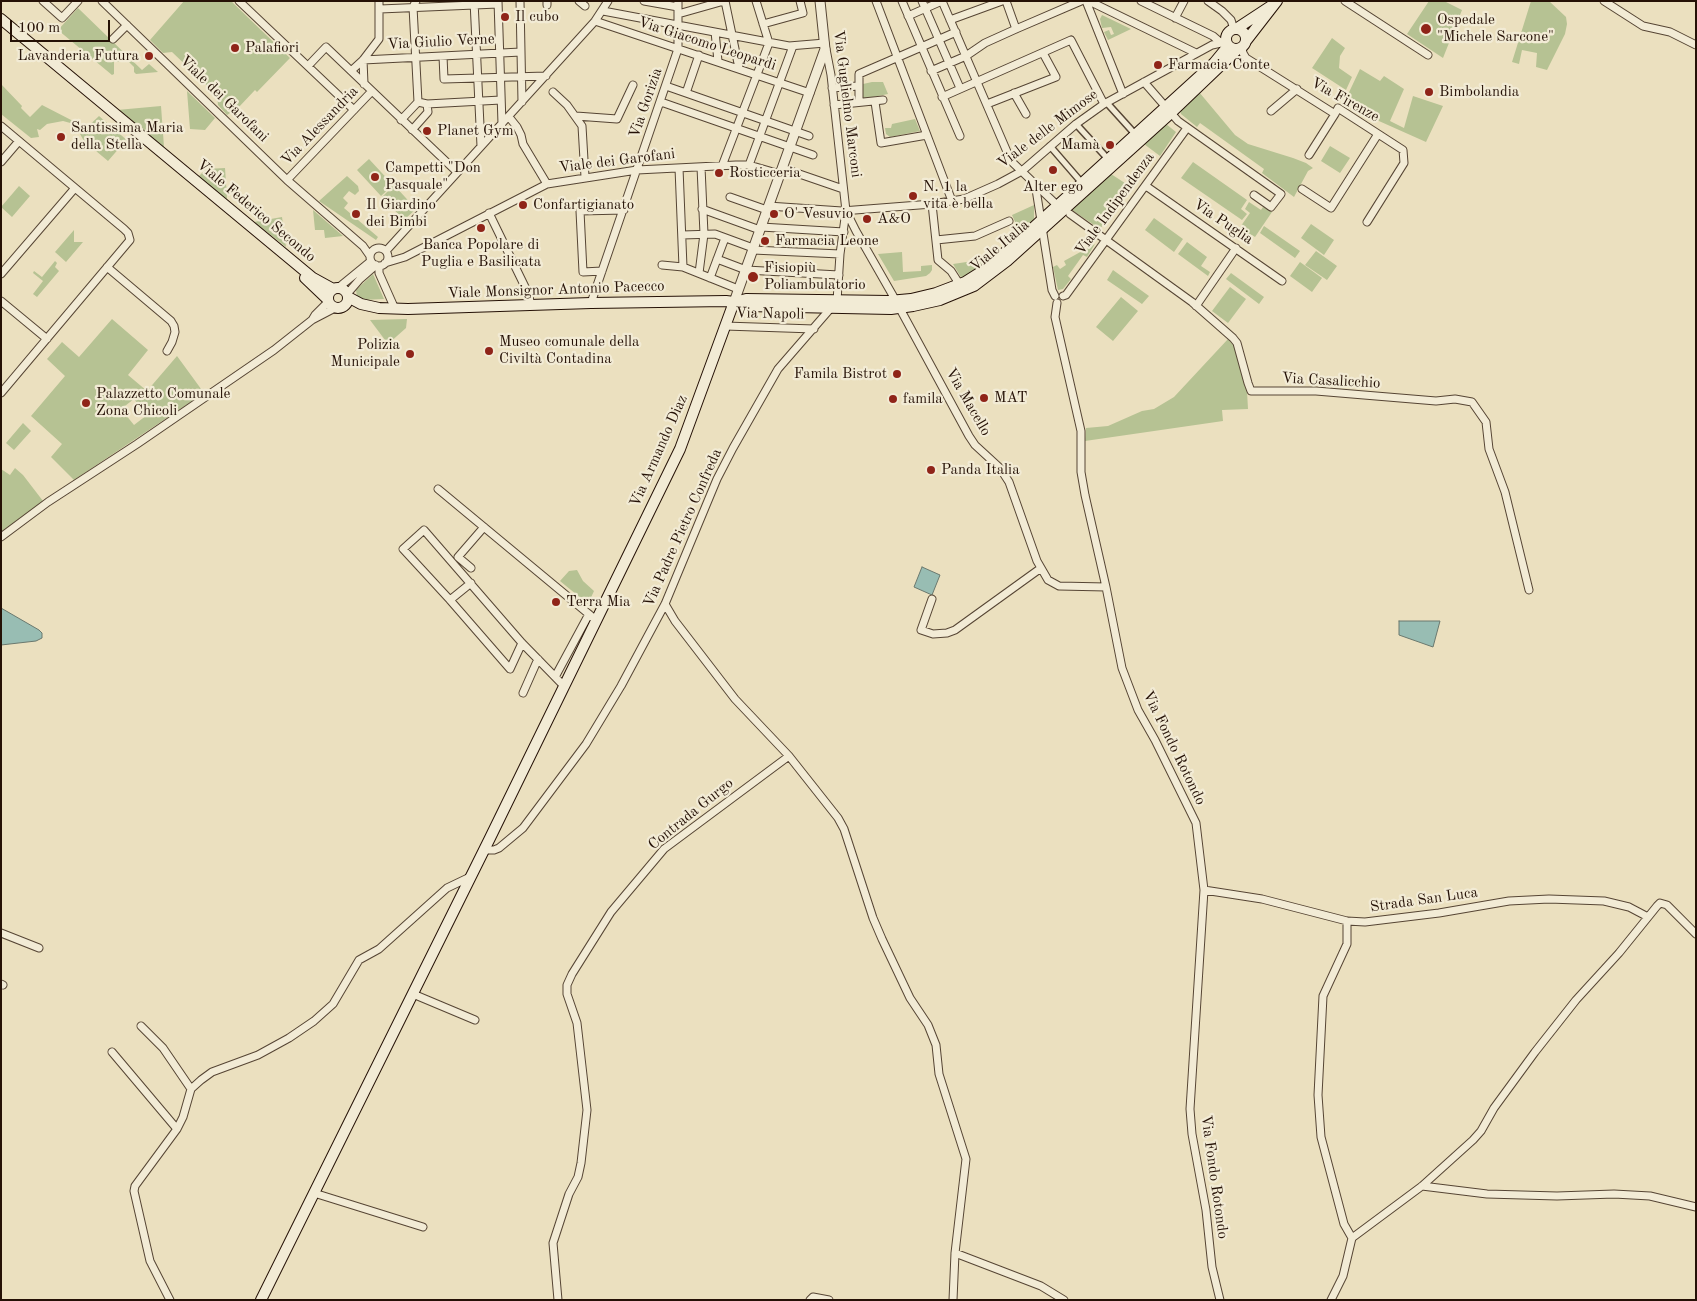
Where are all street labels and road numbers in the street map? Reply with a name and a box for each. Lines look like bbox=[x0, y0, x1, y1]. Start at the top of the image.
street label: Via Giacomo Leopardi bbox=[636, 13, 778, 75]
street label: Via Guglielmo Marconi bbox=[829, 29, 865, 179]
street label: Via Giulio Verne bbox=[387, 30, 495, 54]
street label: Viale dei Garofani bbox=[176, 52, 272, 146]
street label: Via Gorizia bbox=[626, 66, 666, 140]
street label: Via Firenze bbox=[1308, 74, 1382, 126]
street label: Via Alessandria bbox=[278, 83, 362, 169]
street label: Viale delle Mimose bbox=[994, 85, 1102, 173]
street label: Viale dei Garofani bbox=[558, 145, 676, 177]
street label: Viale Indipendenza bbox=[1072, 149, 1158, 259]
street label: Viale Federico Secondo bbox=[193, 156, 319, 266]
street label: Via Puglia bbox=[1190, 195, 1256, 249]
street label: Viale Italia bbox=[967, 216, 1033, 276]
street label: Viale Monsignor Antonio Pacecco bbox=[447, 277, 665, 303]
street label: Via Napoli bbox=[735, 304, 805, 324]
street label: Via Macello bbox=[941, 365, 995, 439]
street label: Via Casalicchio bbox=[1281, 369, 1381, 393]
street label: Via Armando Diaz bbox=[626, 392, 692, 510]
street label: Via Padre Pietro Confreda bbox=[640, 446, 726, 610]
street label: Via Fondo Rotondo bbox=[1139, 688, 1209, 808]
street label: Contrada Gurgo bbox=[645, 774, 737, 854]
street label: Strada San Luca bbox=[1369, 884, 1479, 916]
street label: Via Fondo Rotondo bbox=[1196, 1114, 1232, 1240]

